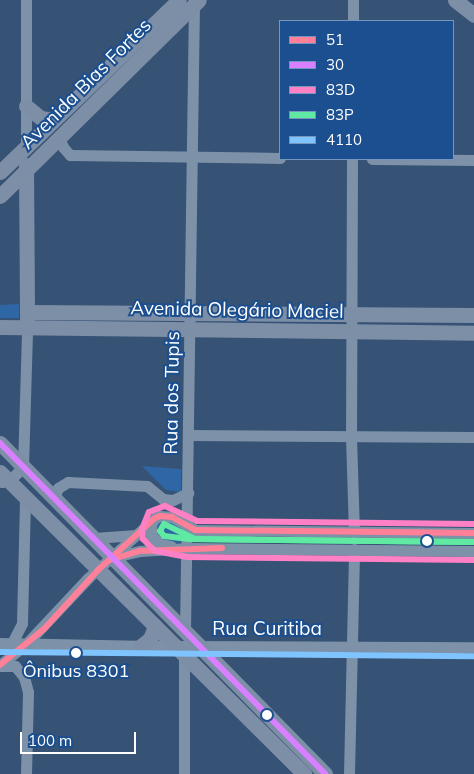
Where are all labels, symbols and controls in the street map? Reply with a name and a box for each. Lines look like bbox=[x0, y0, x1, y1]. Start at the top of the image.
street label: Avenida Bias Fortes bbox=[16, 14, 156, 154]
legend bbox=[279, 20, 454, 160]
text: 51 bbox=[326, 30, 344, 49]
text: 30 bbox=[326, 55, 344, 74]
text: 83D bbox=[326, 80, 355, 99]
text: 83P bbox=[326, 105, 354, 124]
text: 4110 bbox=[326, 130, 362, 149]
street label: Avenida Olegário Maciel bbox=[130, 297, 344, 323]
street label: Rua dos Tupis bbox=[160, 331, 184, 455]
unlabelled marker bbox=[422, 536, 432, 546]
street label: Rua Curitiba bbox=[212, 618, 322, 640]
marker: Ônibus 8301 bbox=[71, 648, 81, 658]
place label: Ônibus 8301 bbox=[23, 660, 129, 682]
unlabelled marker bbox=[262, 710, 272, 720]
scale bar bbox=[22, 722, 139, 754]
text: 100 m bbox=[28, 731, 72, 750]

